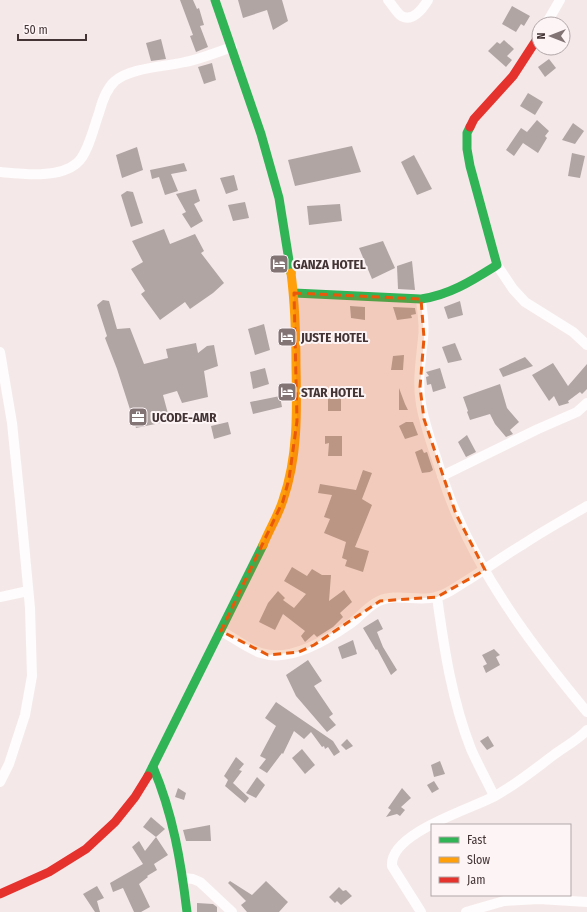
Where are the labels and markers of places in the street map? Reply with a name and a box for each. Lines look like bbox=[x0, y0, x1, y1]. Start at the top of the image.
hotel icon: GANZA HOTEL bbox=[268, 253, 290, 275]
place label: GANZA HOTEL bbox=[293, 257, 366, 272]
hotel icon: JUSTE HOTEL bbox=[276, 326, 298, 348]
place label: JUSTE HOTEL bbox=[300, 330, 368, 345]
hotel icon: STAR HOTEL bbox=[276, 381, 298, 403]
place label: STAR HOTEL bbox=[301, 385, 364, 400]
office icon: UCODE-AMR bbox=[127, 406, 149, 428]
place label: UCODE-AMR bbox=[152, 410, 217, 425]

